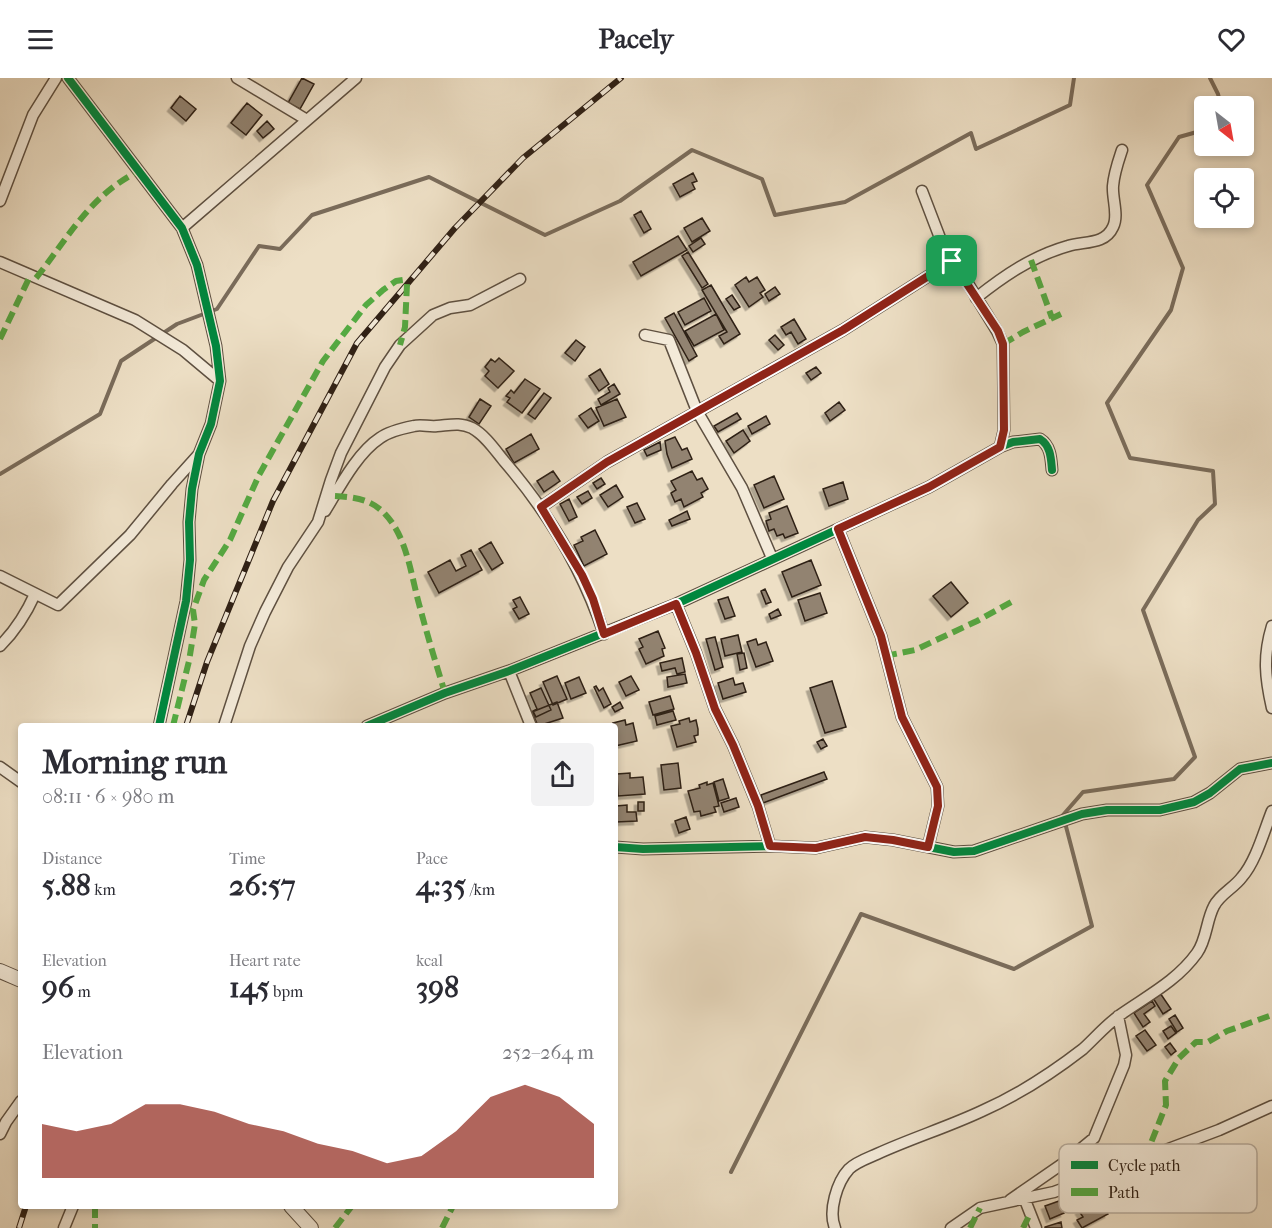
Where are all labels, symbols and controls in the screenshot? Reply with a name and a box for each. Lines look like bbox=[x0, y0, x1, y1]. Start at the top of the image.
icon: menu bbox=[24, 23, 57, 56]
text: Pacely bbox=[599, 23, 673, 55]
icon: heart bbox=[1215, 23, 1248, 56]
north arrow bbox=[1194, 96, 1254, 156]
map controls bbox=[1194, 96, 1254, 228]
button: locate bbox=[1194, 168, 1254, 228]
pin bbox=[926, 235, 977, 286]
icon: arrive bbox=[935, 244, 968, 277]
text: Morning run bbox=[42, 743, 227, 782]
button: share bbox=[531, 743, 594, 806]
text: 08:11 · 6 × 980 m bbox=[42, 785, 174, 808]
text: Distance bbox=[42, 849, 102, 868]
text: Time bbox=[229, 849, 265, 868]
text: Pace bbox=[416, 849, 448, 868]
text: 5.88 bbox=[42, 868, 91, 903]
text: 26:57 bbox=[229, 868, 295, 903]
text: 4:35 bbox=[416, 868, 466, 903]
text: km bbox=[91, 880, 116, 899]
text: /km bbox=[466, 880, 495, 899]
text: Elevation bbox=[42, 951, 107, 970]
text: Heart rate bbox=[229, 951, 301, 970]
text: kcal bbox=[416, 951, 443, 970]
text: 96 bbox=[42, 970, 74, 1005]
text: 145 bbox=[229, 970, 270, 1005]
text: 398 bbox=[416, 970, 459, 1005]
text: m bbox=[74, 982, 91, 1001]
text: bpm bbox=[270, 982, 303, 1001]
text: Elevation bbox=[42, 1041, 123, 1064]
text: 252–264 m bbox=[502, 1041, 594, 1064]
legend bbox=[1059, 1144, 1257, 1213]
text: Cycle path bbox=[1108, 1156, 1180, 1175]
text: Path bbox=[1108, 1183, 1140, 1202]

